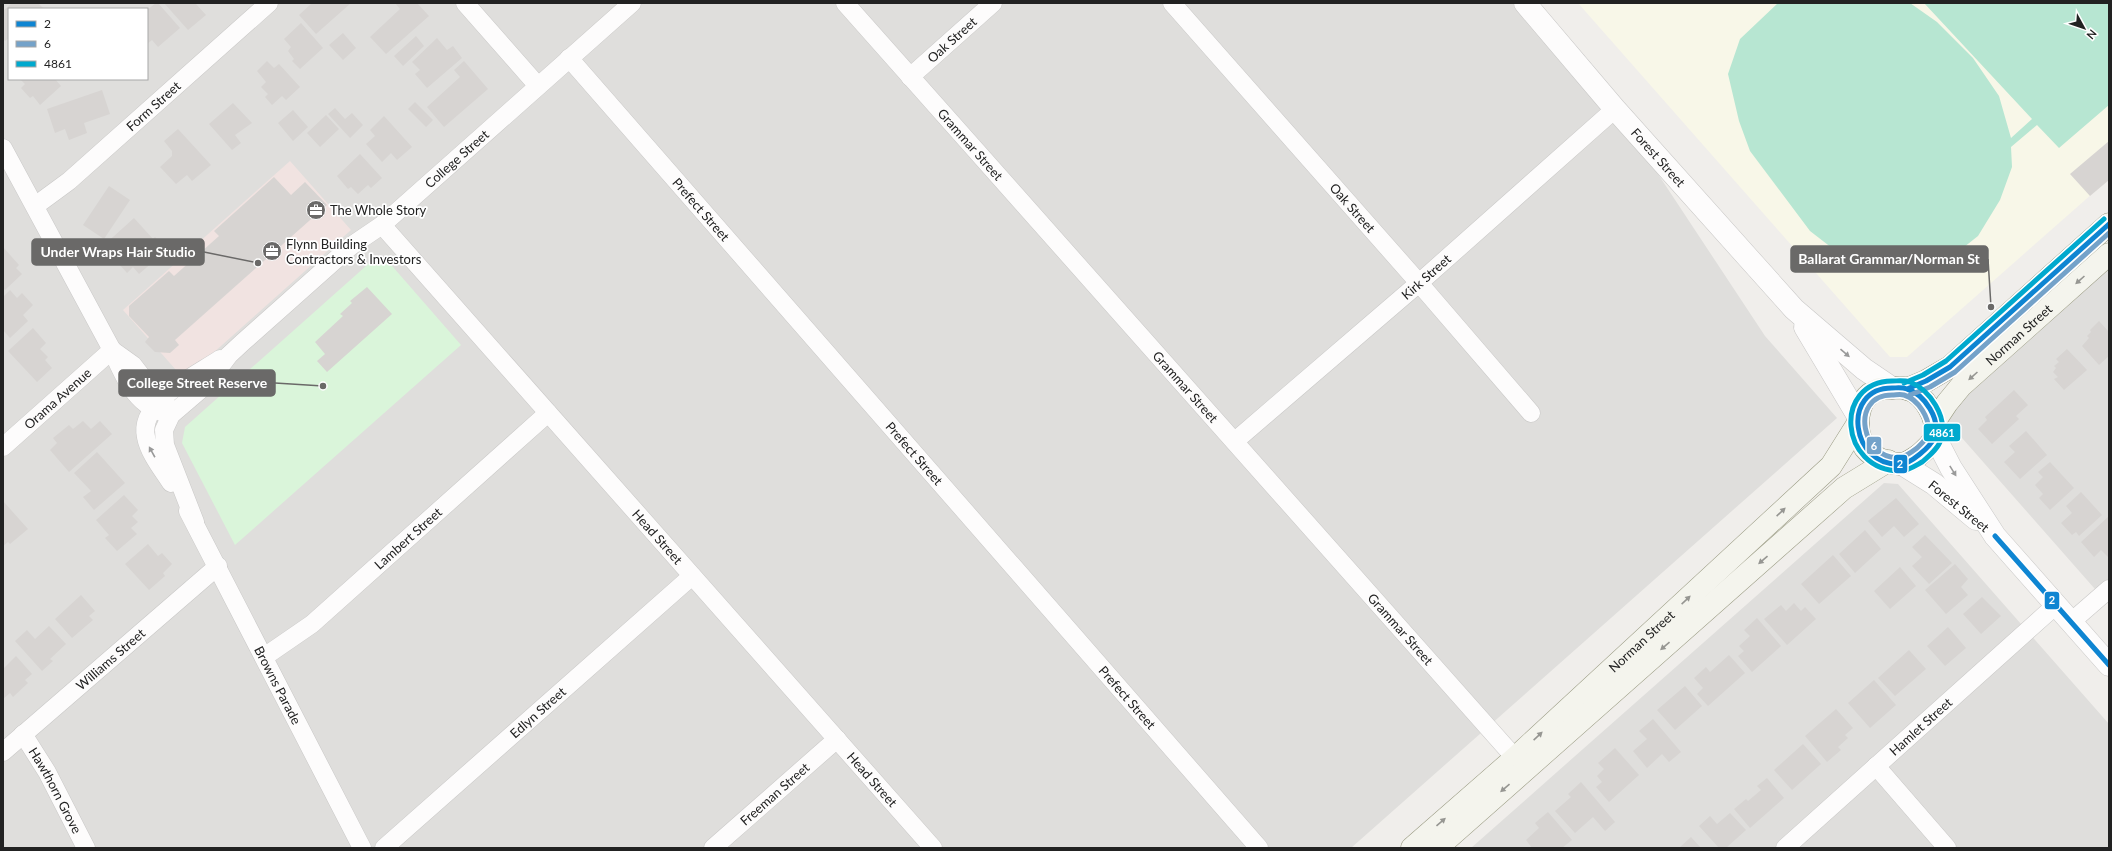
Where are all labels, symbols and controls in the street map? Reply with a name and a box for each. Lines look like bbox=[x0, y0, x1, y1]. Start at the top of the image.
legend bbox=[8, 8, 148, 80]
north arrow bbox=[2064, 8, 2104, 48]
street label: Oak Street bbox=[924, 13, 980, 66]
text: 2 bbox=[44, 16, 51, 31]
text: N bbox=[2084, 27, 2100, 42]
text: 6 bbox=[44, 36, 51, 51]
text: 4861 bbox=[44, 56, 72, 71]
street label: Form Street bbox=[123, 77, 184, 134]
street label: Grammar Street bbox=[934, 105, 1007, 184]
street label: Forest Street bbox=[1628, 125, 1689, 190]
street label: College Street bbox=[421, 126, 492, 191]
street label: Prefect Street bbox=[669, 174, 733, 245]
street label: Oak Street bbox=[1326, 180, 1379, 236]
office icon: The Whole Story bbox=[305, 199, 327, 221]
place label: The Whole Story bbox=[330, 202, 427, 218]
place label: Flynn Building Contractors & Investors bbox=[286, 236, 422, 267]
callout: Under Wraps Hair Studio bbox=[32, 239, 204, 265]
office icon: Flynn Building Contractors & Investors bbox=[261, 240, 283, 262]
text: Under Wraps Hair Studio bbox=[40, 243, 196, 260]
callout: Ballarat Grammar/Norman St bbox=[1791, 246, 1988, 272]
street label: Kirk Street bbox=[1398, 250, 1454, 303]
text: Ballarat Grammar/Norman St bbox=[1798, 250, 1981, 267]
one-way arrow bbox=[2075, 276, 2085, 285]
street label: Norman Street bbox=[1982, 300, 2056, 368]
street label: Grammar Street bbox=[1150, 348, 1222, 426]
one-way arrow bbox=[1839, 348, 1850, 357]
street label: Orama Avenue bbox=[21, 364, 95, 433]
callout: College Street Reserve bbox=[119, 370, 275, 396]
one-way arrow bbox=[1967, 372, 1978, 381]
text: College Street Reserve bbox=[127, 374, 268, 391]
street label: Prefect Street bbox=[882, 419, 946, 489]
line badge: 4861 bbox=[1923, 423, 1961, 442]
text: 4861 bbox=[1929, 426, 1955, 439]
line badge: 6 bbox=[1866, 436, 1882, 455]
text: 6 bbox=[1871, 439, 1878, 452]
one-way arrow bbox=[149, 447, 156, 458]
line badge: 2 bbox=[1893, 454, 1908, 474]
text: 2 bbox=[1897, 457, 1903, 470]
one-way arrow bbox=[1949, 466, 1957, 477]
street label: Forest Street bbox=[1925, 477, 1993, 536]
street label: Lambert Street bbox=[371, 504, 445, 572]
street label: Head Street bbox=[629, 506, 686, 568]
one-way arrow bbox=[1776, 508, 1786, 517]
one-way arrow bbox=[1757, 556, 1768, 565]
street label: Grammar Street bbox=[1365, 590, 1437, 668]
line badge: 2 bbox=[2044, 591, 2060, 610]
text: 2 bbox=[2049, 593, 2055, 606]
one-way arrow bbox=[1680, 596, 1691, 605]
street label: Norman Street bbox=[1605, 607, 1678, 675]
street label: Williams Street bbox=[73, 625, 148, 693]
one-way arrow bbox=[1660, 642, 1671, 651]
street label: Browns Parade bbox=[251, 643, 305, 727]
street label: Prefect Street bbox=[1096, 663, 1160, 733]
street label: Edlyn Street bbox=[506, 683, 569, 741]
street label: Hamlet Street bbox=[1886, 694, 1956, 759]
one-way arrow bbox=[1534, 732, 1543, 741]
street label: Hawthorn Grove bbox=[25, 744, 85, 836]
street label: Head Street bbox=[844, 749, 901, 810]
street label: Freeman Street bbox=[737, 759, 813, 829]
one-way arrow bbox=[1500, 783, 1510, 793]
one-way arrow bbox=[1436, 818, 1447, 827]

